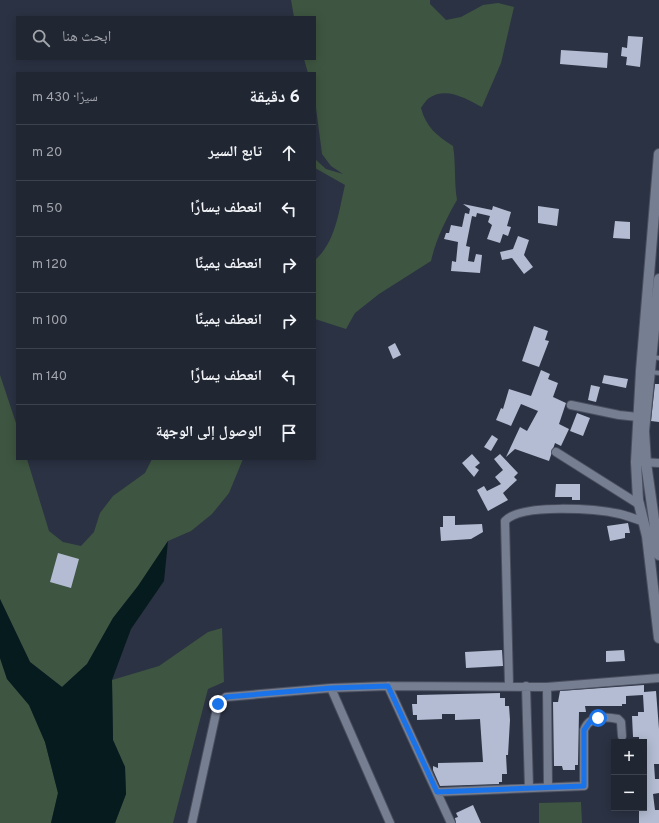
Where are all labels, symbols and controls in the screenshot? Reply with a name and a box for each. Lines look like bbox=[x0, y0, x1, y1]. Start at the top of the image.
search box bbox=[16, 16, 316, 60]
icon: search bbox=[30, 27, 52, 49]
text: ابحث هنا bbox=[62, 28, 111, 47]
text: 6 دقيقة bbox=[250, 87, 300, 109]
text: سيرًا · 430 m bbox=[32, 90, 98, 106]
icon: ahead bbox=[278, 142, 300, 164]
text: تابع السير bbox=[208, 143, 262, 162]
text: 20 m bbox=[32, 145, 62, 161]
icon: left bbox=[278, 198, 300, 220]
text: انعطف يسارًا bbox=[190, 199, 262, 218]
text: 50 m bbox=[32, 201, 62, 217]
icon: right bbox=[278, 254, 300, 276]
text: انعطف يمينًا bbox=[195, 255, 262, 274]
text: 120 m bbox=[32, 257, 67, 273]
icon: right bbox=[278, 310, 300, 332]
text: انعطف يمينًا bbox=[195, 311, 262, 330]
text: 100 m bbox=[32, 313, 68, 329]
icon: left bbox=[278, 366, 300, 388]
text: انعطف يسارًا bbox=[190, 367, 262, 386]
text: 140 m bbox=[32, 369, 67, 385]
icon: arrive bbox=[278, 422, 300, 444]
text: الوصول إلى الوجهة bbox=[156, 423, 262, 442]
route end bbox=[209, 695, 227, 713]
route start bbox=[589, 709, 607, 727]
map controls bbox=[611, 739, 647, 811]
button: + bbox=[611, 739, 647, 775]
button: − bbox=[611, 775, 647, 811]

